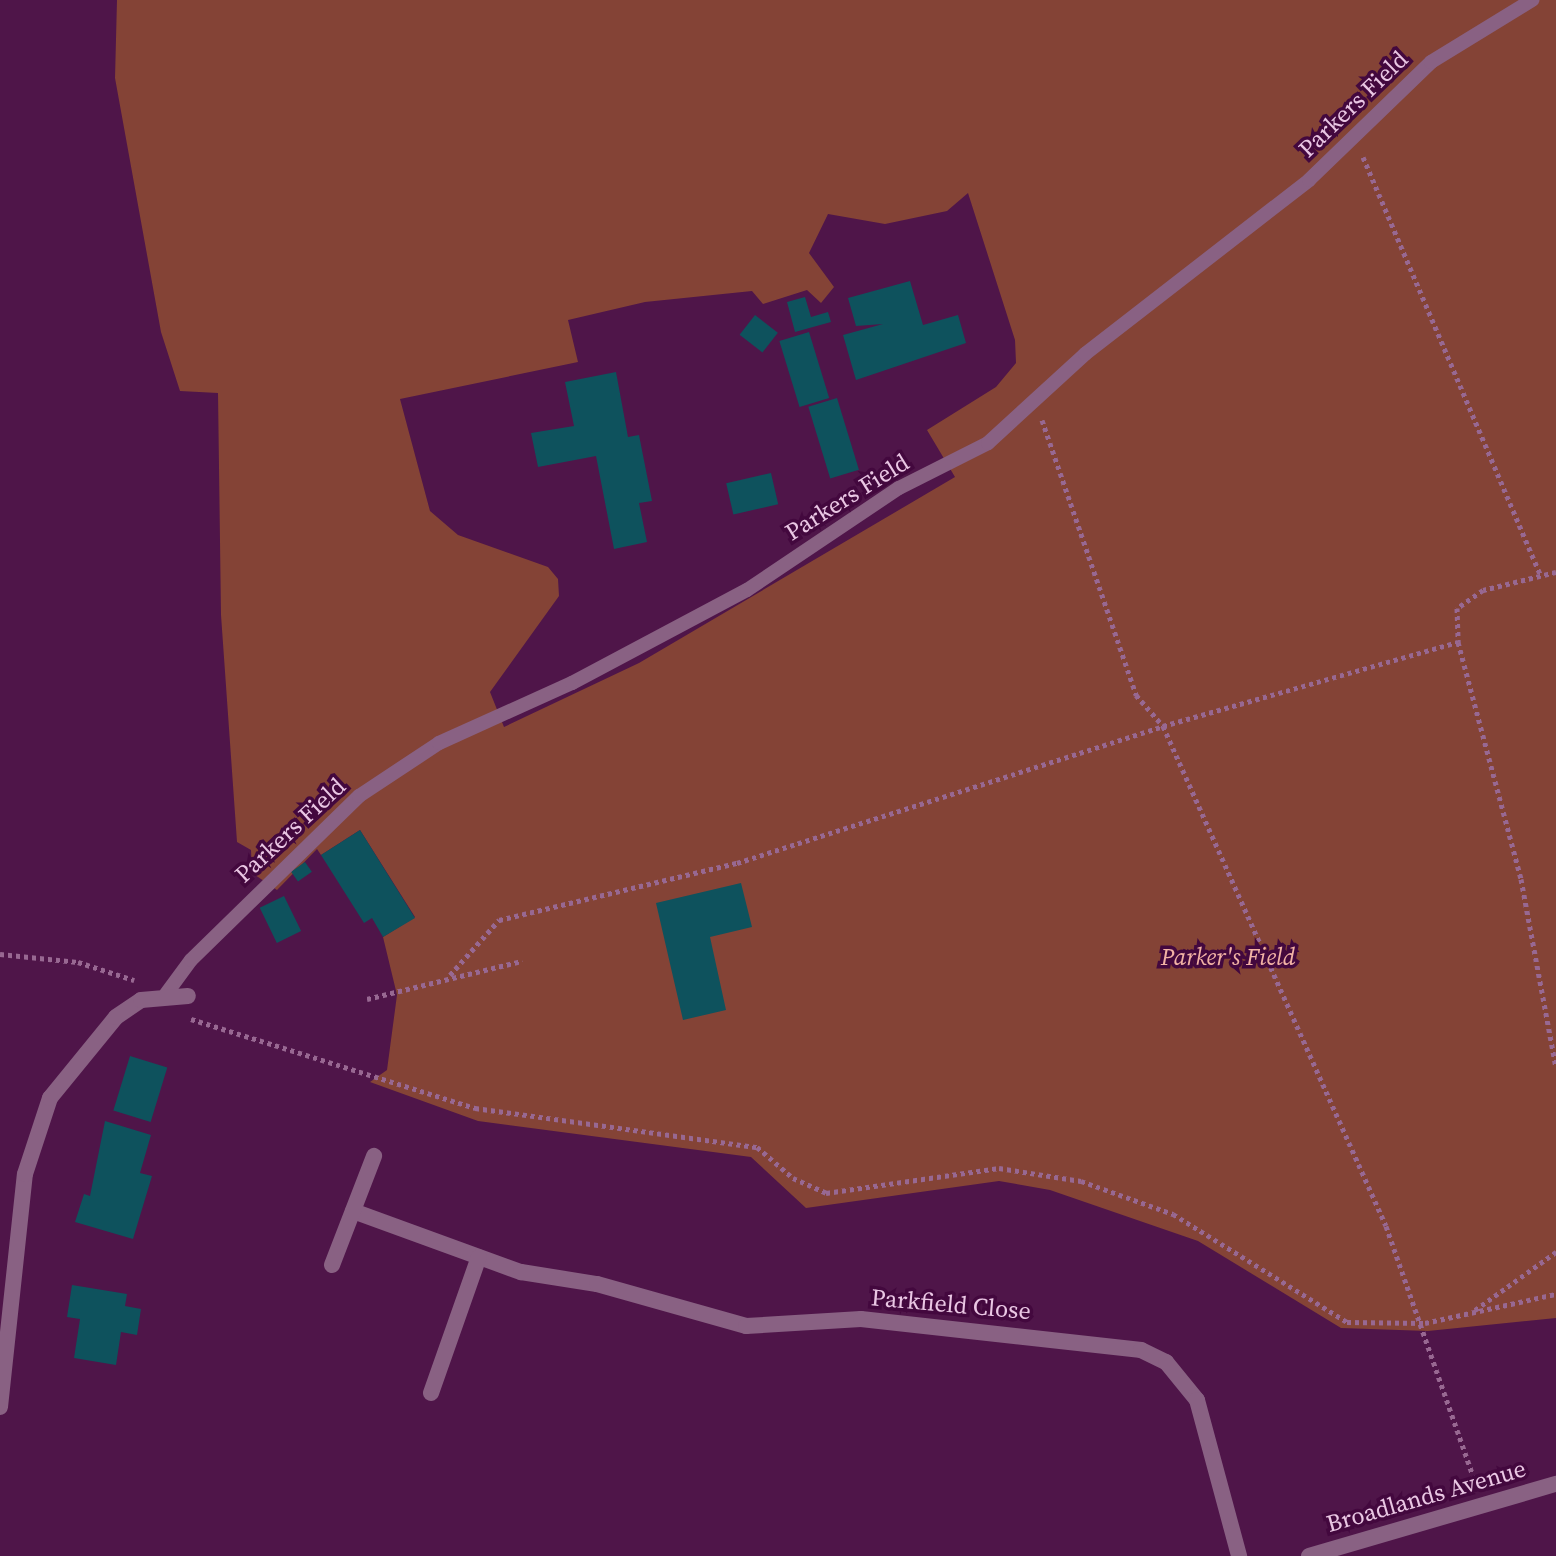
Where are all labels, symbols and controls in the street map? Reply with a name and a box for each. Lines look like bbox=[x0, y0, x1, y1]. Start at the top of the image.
street label: Parkers Field bbox=[1292, 45, 1414, 163]
street label: Parkers Field bbox=[780, 448, 914, 546]
street label: Parkers Field bbox=[229, 772, 351, 888]
park label: Parker's Field bbox=[1161, 943, 1295, 971]
street label: Parkfield Close bbox=[870, 1283, 1032, 1325]
street label: Broadlands Avenue bbox=[1323, 1454, 1529, 1538]

